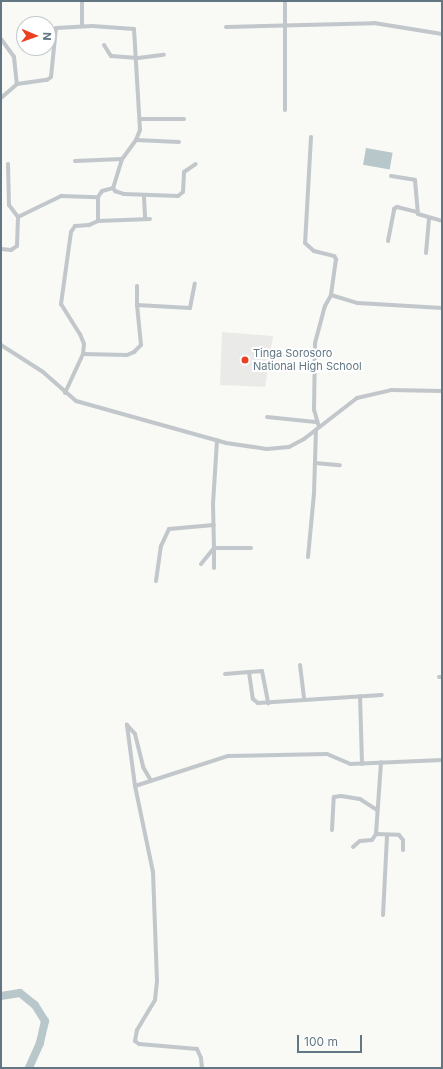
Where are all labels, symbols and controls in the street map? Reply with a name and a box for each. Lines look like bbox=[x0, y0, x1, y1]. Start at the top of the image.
north arrow bbox=[16, 16, 56, 56]
text: N bbox=[40, 32, 54, 41]
place label: Tinga Sorosoro National High School bbox=[253, 347, 362, 373]
marker: Tinga Sorosoro National High School bbox=[240, 355, 250, 365]
scale bar bbox=[299, 1027, 364, 1053]
text: 100 m bbox=[304, 1034, 338, 1049]

